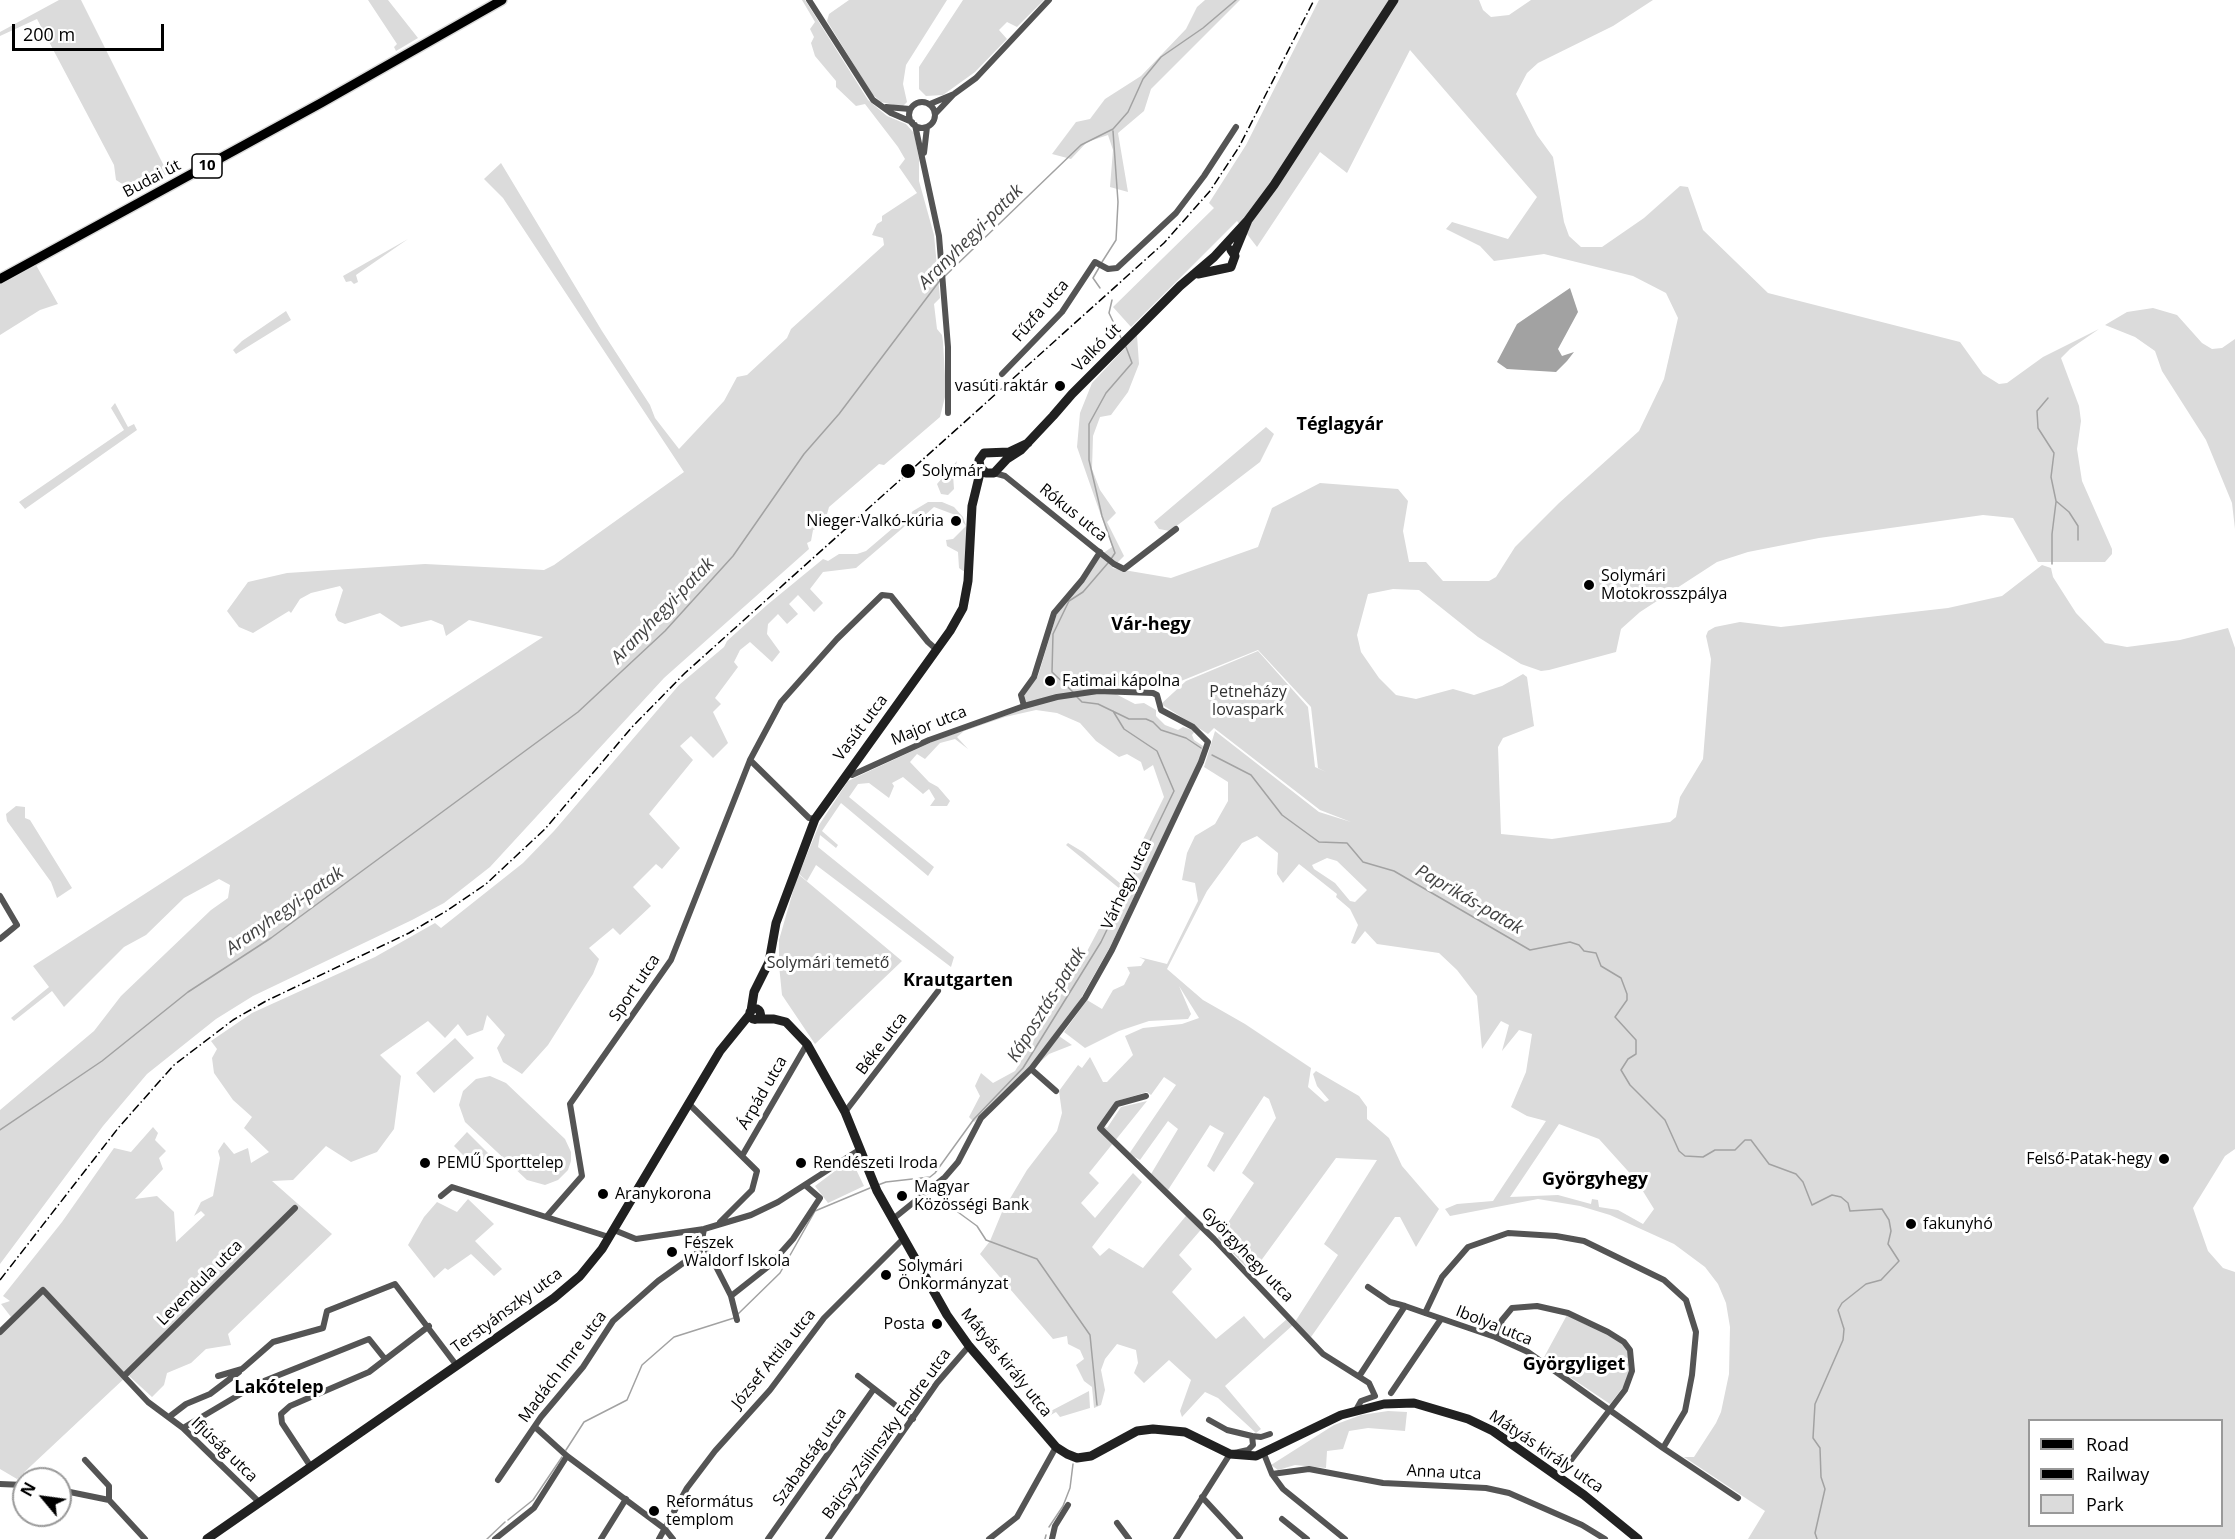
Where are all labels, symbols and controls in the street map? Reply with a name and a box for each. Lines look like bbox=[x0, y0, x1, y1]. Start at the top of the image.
scale bar bbox=[15, 12, 166, 50]
text: 200 m bbox=[23, 22, 75, 46]
road number: 10 bbox=[192, 154, 222, 178]
street label: Budai út bbox=[120, 156, 184, 202]
water label: Aranyhegyi-patak bbox=[914, 180, 1028, 294]
street label: Fűzfa utca bbox=[1009, 276, 1073, 346]
street label: Valkó út bbox=[1069, 320, 1125, 376]
place label: vasúti raktár bbox=[955, 376, 1048, 396]
marker: vasúti raktár bbox=[1053, 379, 1067, 393]
district label: Téglagyár bbox=[1296, 414, 1384, 436]
place label: Solymár bbox=[922, 461, 983, 481]
marker: Solymár bbox=[899, 462, 917, 480]
street label: Rókus utca bbox=[1035, 480, 1111, 546]
place label: Nieger-Valkó-kúria bbox=[806, 511, 944, 531]
marker: Nieger-Valkó-kúria bbox=[949, 514, 963, 528]
water label: Aranyhegyi-patak bbox=[607, 554, 719, 668]
place label: Solymári Motokrosszpálya bbox=[1601, 566, 1727, 604]
marker: Solymári Motokrosszpálya bbox=[1582, 578, 1596, 592]
district label: Vár-hegy bbox=[1111, 614, 1191, 636]
place label: Fatimai kápolna bbox=[1062, 671, 1180, 691]
marker: Fatimai kápolna bbox=[1043, 674, 1057, 688]
park label: Petneházy lovaspark bbox=[1209, 682, 1287, 720]
street label: Vasút utca bbox=[830, 691, 892, 765]
street label: Major utca bbox=[888, 702, 970, 750]
street label: Várhegy utca bbox=[1098, 837, 1156, 933]
water label: Paprikás-patak bbox=[1412, 861, 1526, 939]
water label: Aranyhegyi-patak bbox=[222, 862, 348, 960]
water label: Káposztás-patak bbox=[1003, 944, 1091, 1066]
street label: Sport utca bbox=[606, 951, 664, 1025]
park label: Solymári temető bbox=[767, 953, 889, 973]
district label: Krautgarten bbox=[903, 970, 1013, 992]
street label: Béke utca bbox=[852, 1009, 912, 1079]
street label: Árpád utca bbox=[734, 1053, 792, 1133]
place label: Felső-Patak-hegy bbox=[2026, 1149, 2152, 1169]
marker: Felső-Patak-hegy bbox=[2157, 1152, 2171, 1166]
place label: PEMŰ Sporttelep bbox=[437, 1153, 564, 1173]
place label: Rendészeti Iroda bbox=[813, 1153, 938, 1173]
marker: PEMŰ Sporttelep bbox=[418, 1156, 432, 1170]
marker: Rendészeti Iroda bbox=[794, 1156, 808, 1170]
district label: Györgyhegy bbox=[1542, 1169, 1648, 1191]
place label: Magyar Közösségi Bank bbox=[914, 1177, 1029, 1215]
place label: Aranykorona bbox=[615, 1184, 711, 1204]
marker: Aranykorona bbox=[596, 1187, 610, 1201]
marker: Magyar Közösségi Bank bbox=[895, 1189, 909, 1203]
street label: Györgyhegy utca bbox=[1197, 1204, 1297, 1306]
place label: fakunyhó bbox=[1923, 1214, 1993, 1234]
marker: fakunyhó bbox=[1904, 1217, 1918, 1231]
place label: Fészek Waldorf Iskola bbox=[684, 1233, 790, 1271]
street label: Levendula utca bbox=[153, 1236, 247, 1330]
marker: Fészek Waldorf Iskola bbox=[665, 1245, 679, 1259]
place label: Solymári Önkormányzat bbox=[898, 1256, 1008, 1294]
street label: Terstyánszky utca bbox=[448, 1264, 566, 1358]
marker: Solymári Önkormányzat bbox=[879, 1268, 893, 1282]
street label: Ibolya utca bbox=[1453, 1302, 1535, 1350]
street label: József Attila utca bbox=[728, 1305, 820, 1413]
street label: Mátyás király utca bbox=[956, 1305, 1056, 1421]
street label: Madách Imre utca bbox=[515, 1307, 611, 1427]
place label: Posta bbox=[884, 1314, 925, 1334]
marker: Posta bbox=[930, 1317, 944, 1331]
street label: Bajcsy-Zsilinszky Endre utca bbox=[819, 1345, 955, 1523]
district label: Györgyliget bbox=[1523, 1354, 1625, 1376]
district label: Lakótelep bbox=[234, 1377, 324, 1399]
street label: Szabadság utca bbox=[769, 1404, 851, 1510]
street label: Mátyás király utca bbox=[1485, 1407, 1607, 1497]
street label: Ifjúság utca bbox=[187, 1414, 261, 1486]
legend bbox=[2028, 1419, 2223, 1527]
text: Road bbox=[2086, 1432, 2129, 1456]
street label: Anna utca bbox=[1406, 1461, 1482, 1485]
text: Railway bbox=[2086, 1462, 2149, 1486]
north arrow bbox=[12, 1467, 72, 1527]
text: N bbox=[15, 1478, 41, 1500]
place label: Református templom bbox=[666, 1492, 753, 1530]
text: Park bbox=[2086, 1492, 2124, 1516]
marker: Református templom bbox=[647, 1504, 661, 1518]

